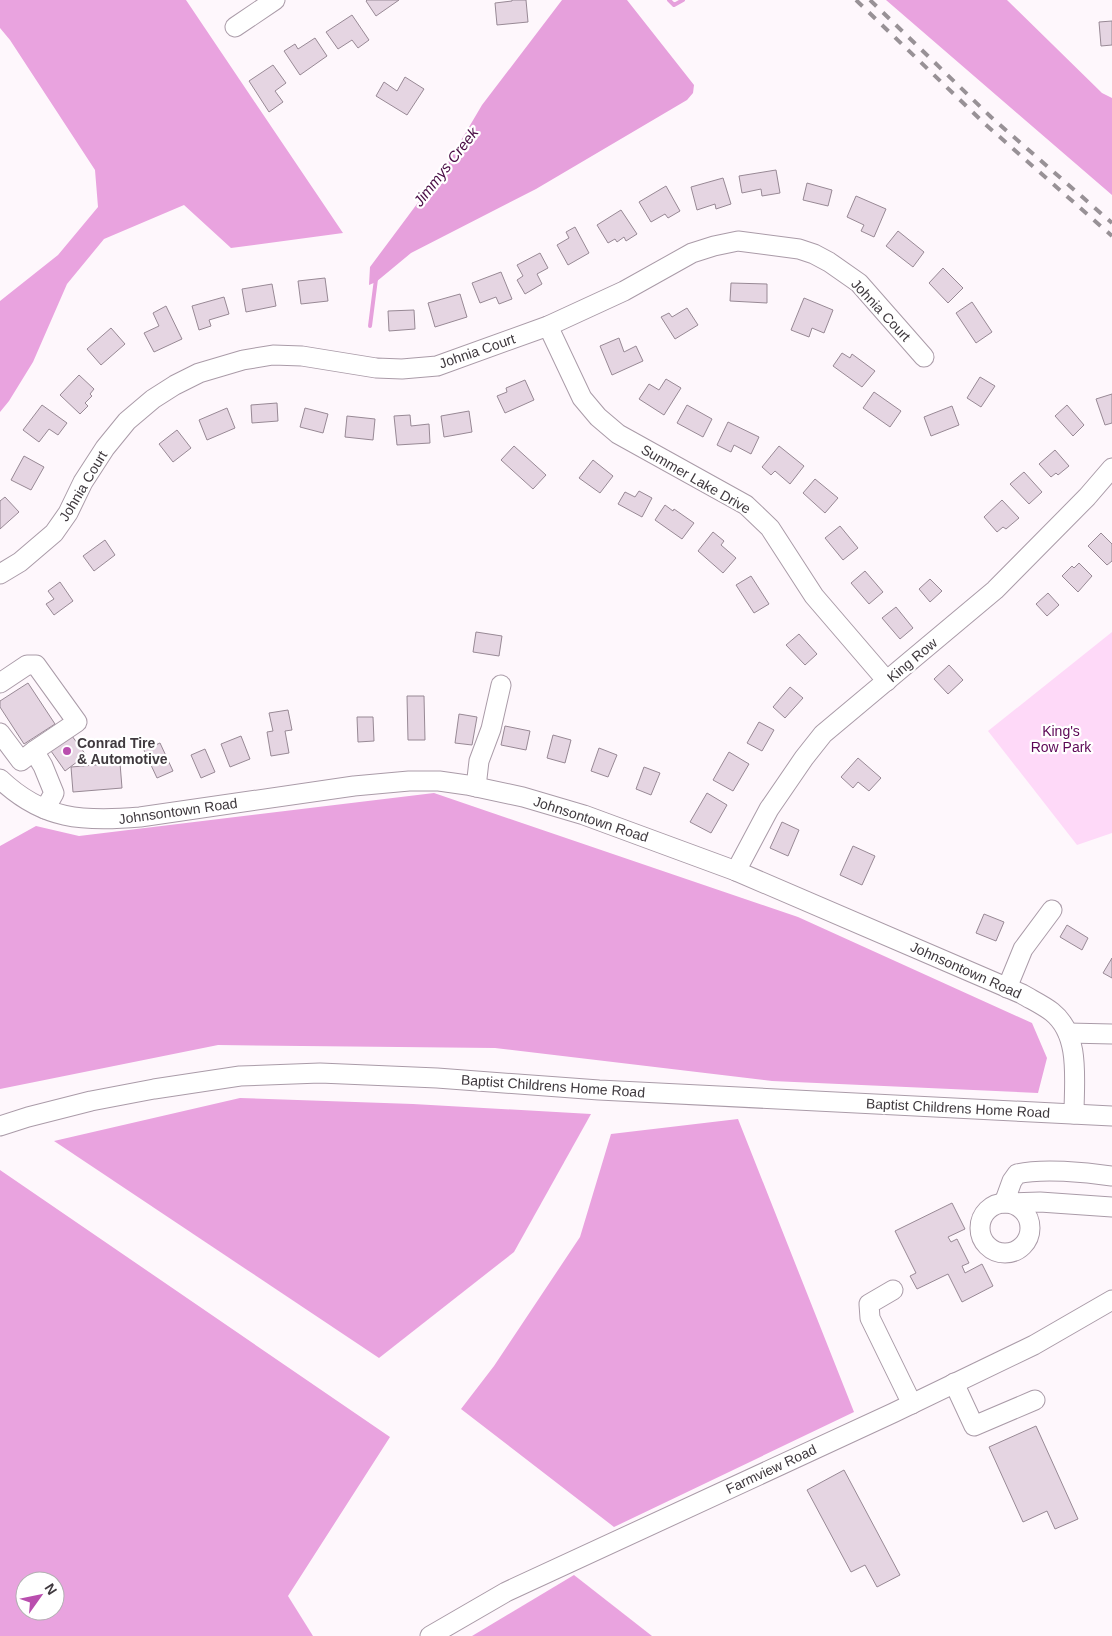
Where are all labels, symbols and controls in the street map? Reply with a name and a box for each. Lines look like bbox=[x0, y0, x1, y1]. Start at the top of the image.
water label: Jimmys Creek bbox=[409, 123, 482, 210]
street label: Johnia Court bbox=[848, 276, 914, 345]
street label: Johnia Court bbox=[437, 330, 517, 371]
street label: Summer Lake Drive bbox=[638, 441, 754, 517]
street label: Johnia Court bbox=[56, 448, 110, 524]
street label: King Row bbox=[884, 634, 941, 685]
park label: King's Row Park bbox=[1031, 723, 1092, 755]
place label: Conrad Tire & Automotive bbox=[77, 735, 168, 767]
marker: Conrad Tire & Automotive bbox=[61, 745, 73, 757]
street label: Johnsontown Road bbox=[532, 793, 650, 845]
street label: Johnsontown Road bbox=[118, 795, 238, 827]
street label: Johnsontown Road bbox=[908, 938, 1024, 1002]
street label: Baptist Childrens Home Road bbox=[460, 1072, 646, 1100]
street label: Baptist Childrens Home Road bbox=[865, 1095, 1051, 1121]
street label: Farmview Road bbox=[723, 1441, 819, 1497]
north arrow bbox=[15, 1571, 65, 1621]
text: N bbox=[41, 1580, 60, 1598]

